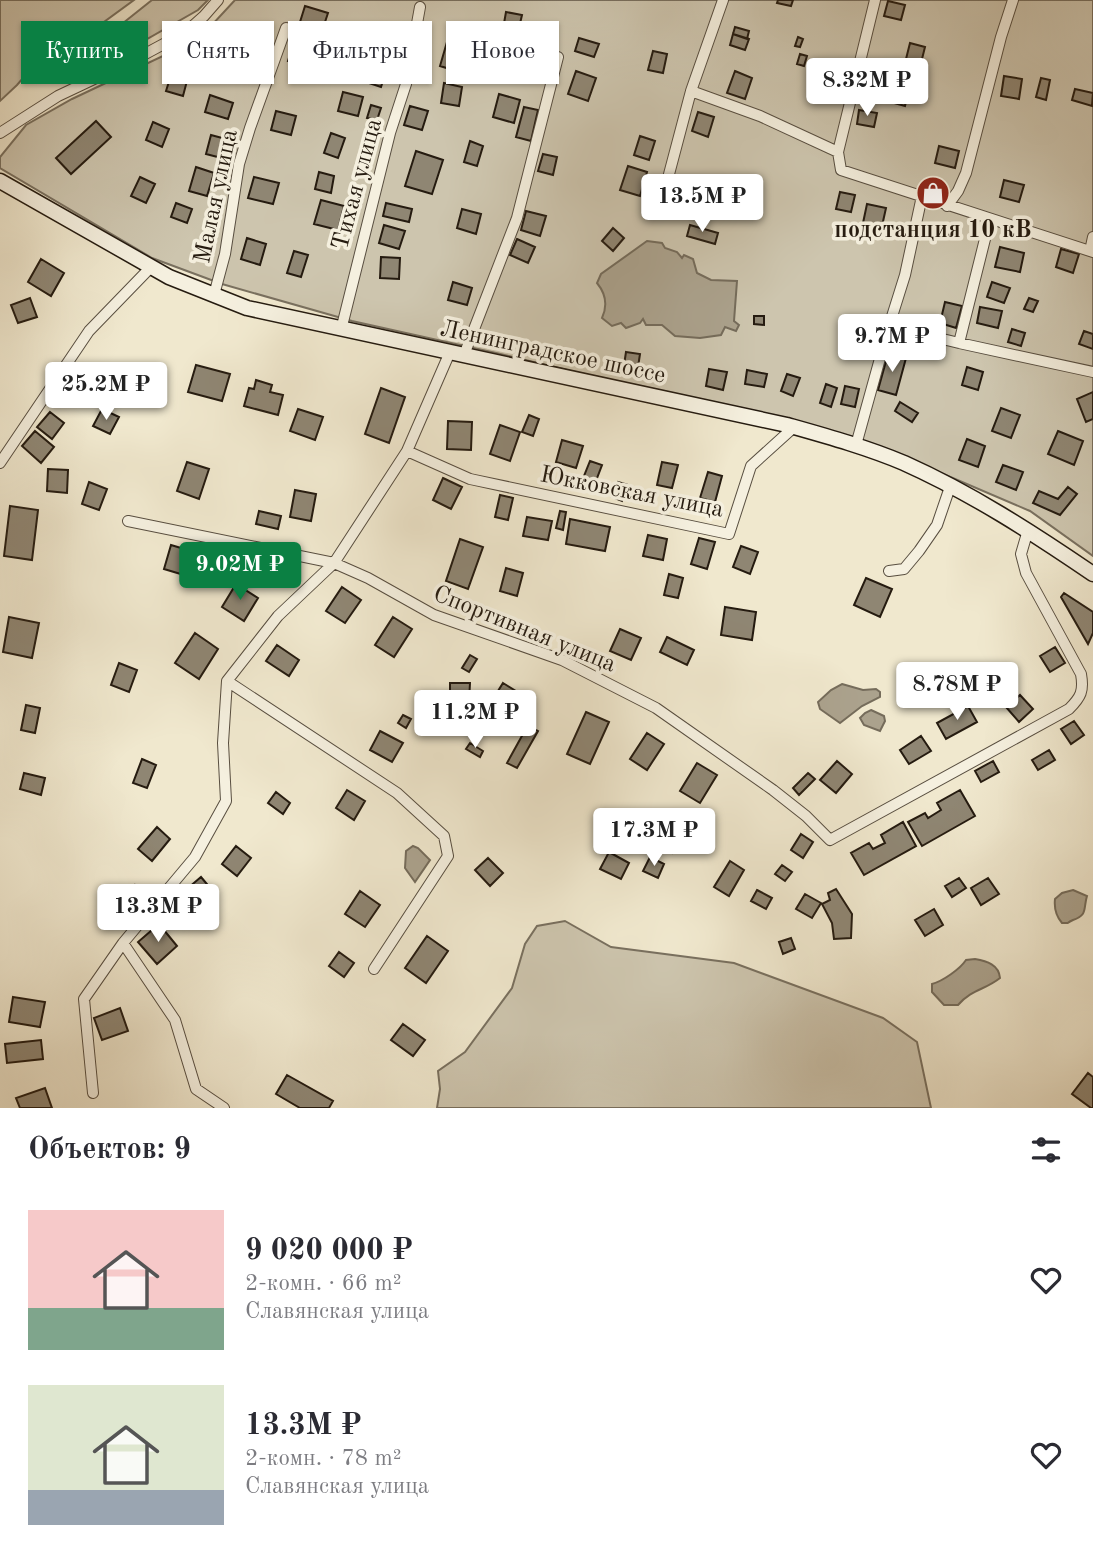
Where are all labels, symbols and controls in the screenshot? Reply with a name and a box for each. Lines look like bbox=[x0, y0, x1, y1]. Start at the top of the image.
chip: Купить bbox=[21, 21, 148, 84]
chip: Снять bbox=[162, 21, 274, 84]
chip: Фильтры bbox=[288, 21, 432, 84]
chip: Новое bbox=[446, 21, 559, 84]
pin: 8.32M ₽ bbox=[802, 58, 932, 118]
text: 8.32M ₽ bbox=[822, 69, 912, 92]
street label: Тихая улица bbox=[329, 116, 387, 253]
street label: Малая улица bbox=[191, 127, 243, 266]
pin: 13.5M ₽ bbox=[637, 174, 767, 234]
shop icon: подстанция 10 кВ bbox=[914, 174, 952, 212]
text: 13.5M ₽ bbox=[657, 185, 747, 208]
place label: подстанция 10 кВ bbox=[834, 219, 1032, 243]
pin: 9.7M ₽ bbox=[835, 314, 949, 374]
street label: Ленинградское шоссе bbox=[438, 317, 667, 389]
text: 9.7M ₽ bbox=[854, 325, 930, 348]
pin: 25.2M ₽ bbox=[41, 362, 171, 422]
text: 25.2M ₽ bbox=[61, 373, 151, 396]
street label: Юкковская улица bbox=[538, 463, 726, 523]
pin: 9.02M ₽ bbox=[175, 542, 305, 602]
text: 9.02M ₽ bbox=[195, 553, 285, 576]
street label: Спортивная улица bbox=[429, 582, 619, 678]
pin: 8.78M ₽ bbox=[892, 662, 1022, 722]
text: 8.78M ₽ bbox=[912, 673, 1002, 696]
pin: 11.2M ₽ bbox=[410, 690, 540, 750]
text: 11.2M ₽ bbox=[430, 701, 520, 724]
pin: 17.3M ₽ bbox=[589, 808, 719, 868]
text: 17.3M ₽ bbox=[609, 819, 699, 842]
pin: 13.3M ₽ bbox=[93, 884, 223, 944]
text: 13.3M ₽ bbox=[113, 895, 203, 918]
icon: filters bbox=[1027, 1131, 1065, 1169]
text: Объектов: 9 bbox=[28, 1135, 191, 1165]
text: 9 020 000 ₽ bbox=[245, 1236, 413, 1266]
icon: home bbox=[84, 1238, 168, 1322]
icon: heart bbox=[1027, 1261, 1065, 1299]
text: 2-комн. · 66 m² bbox=[245, 1272, 402, 1295]
text: Славянская улица bbox=[245, 1300, 429, 1323]
text: 13.3M ₽ bbox=[245, 1411, 362, 1441]
icon: home bbox=[84, 1413, 168, 1497]
icon: heart bbox=[1027, 1436, 1065, 1474]
text: 2-комн. · 78 m² bbox=[245, 1447, 402, 1470]
text: Славянская улица bbox=[245, 1475, 429, 1498]

